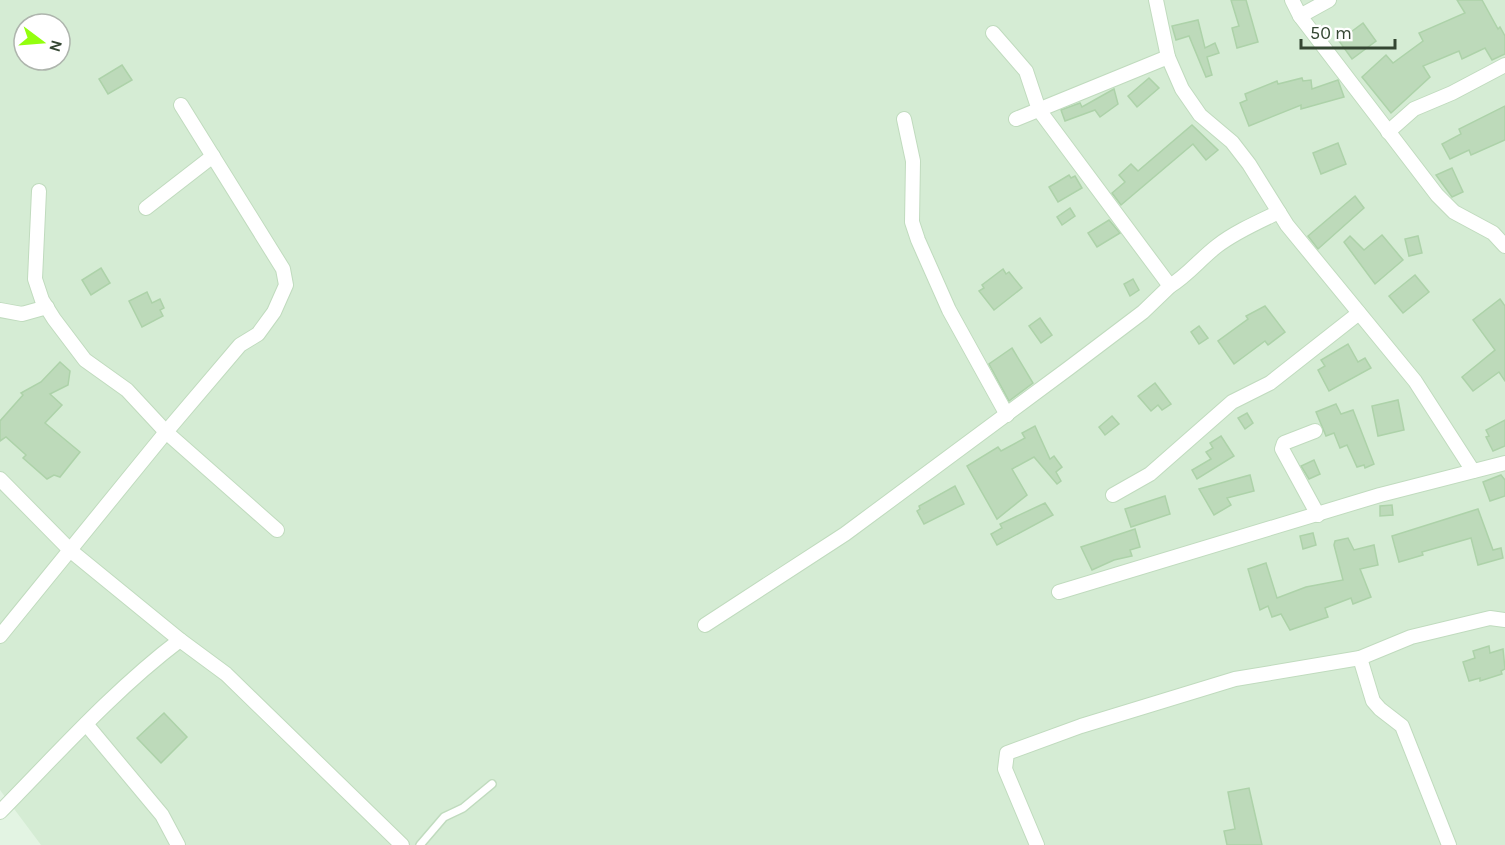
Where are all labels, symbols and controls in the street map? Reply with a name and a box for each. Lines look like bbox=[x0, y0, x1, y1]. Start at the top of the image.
north arrow bbox=[12, 12, 72, 72]
scale bar bbox=[1301, 12, 1396, 50]
text: 50 m bbox=[1310, 22, 1352, 44]
text: N bbox=[45, 38, 67, 54]

